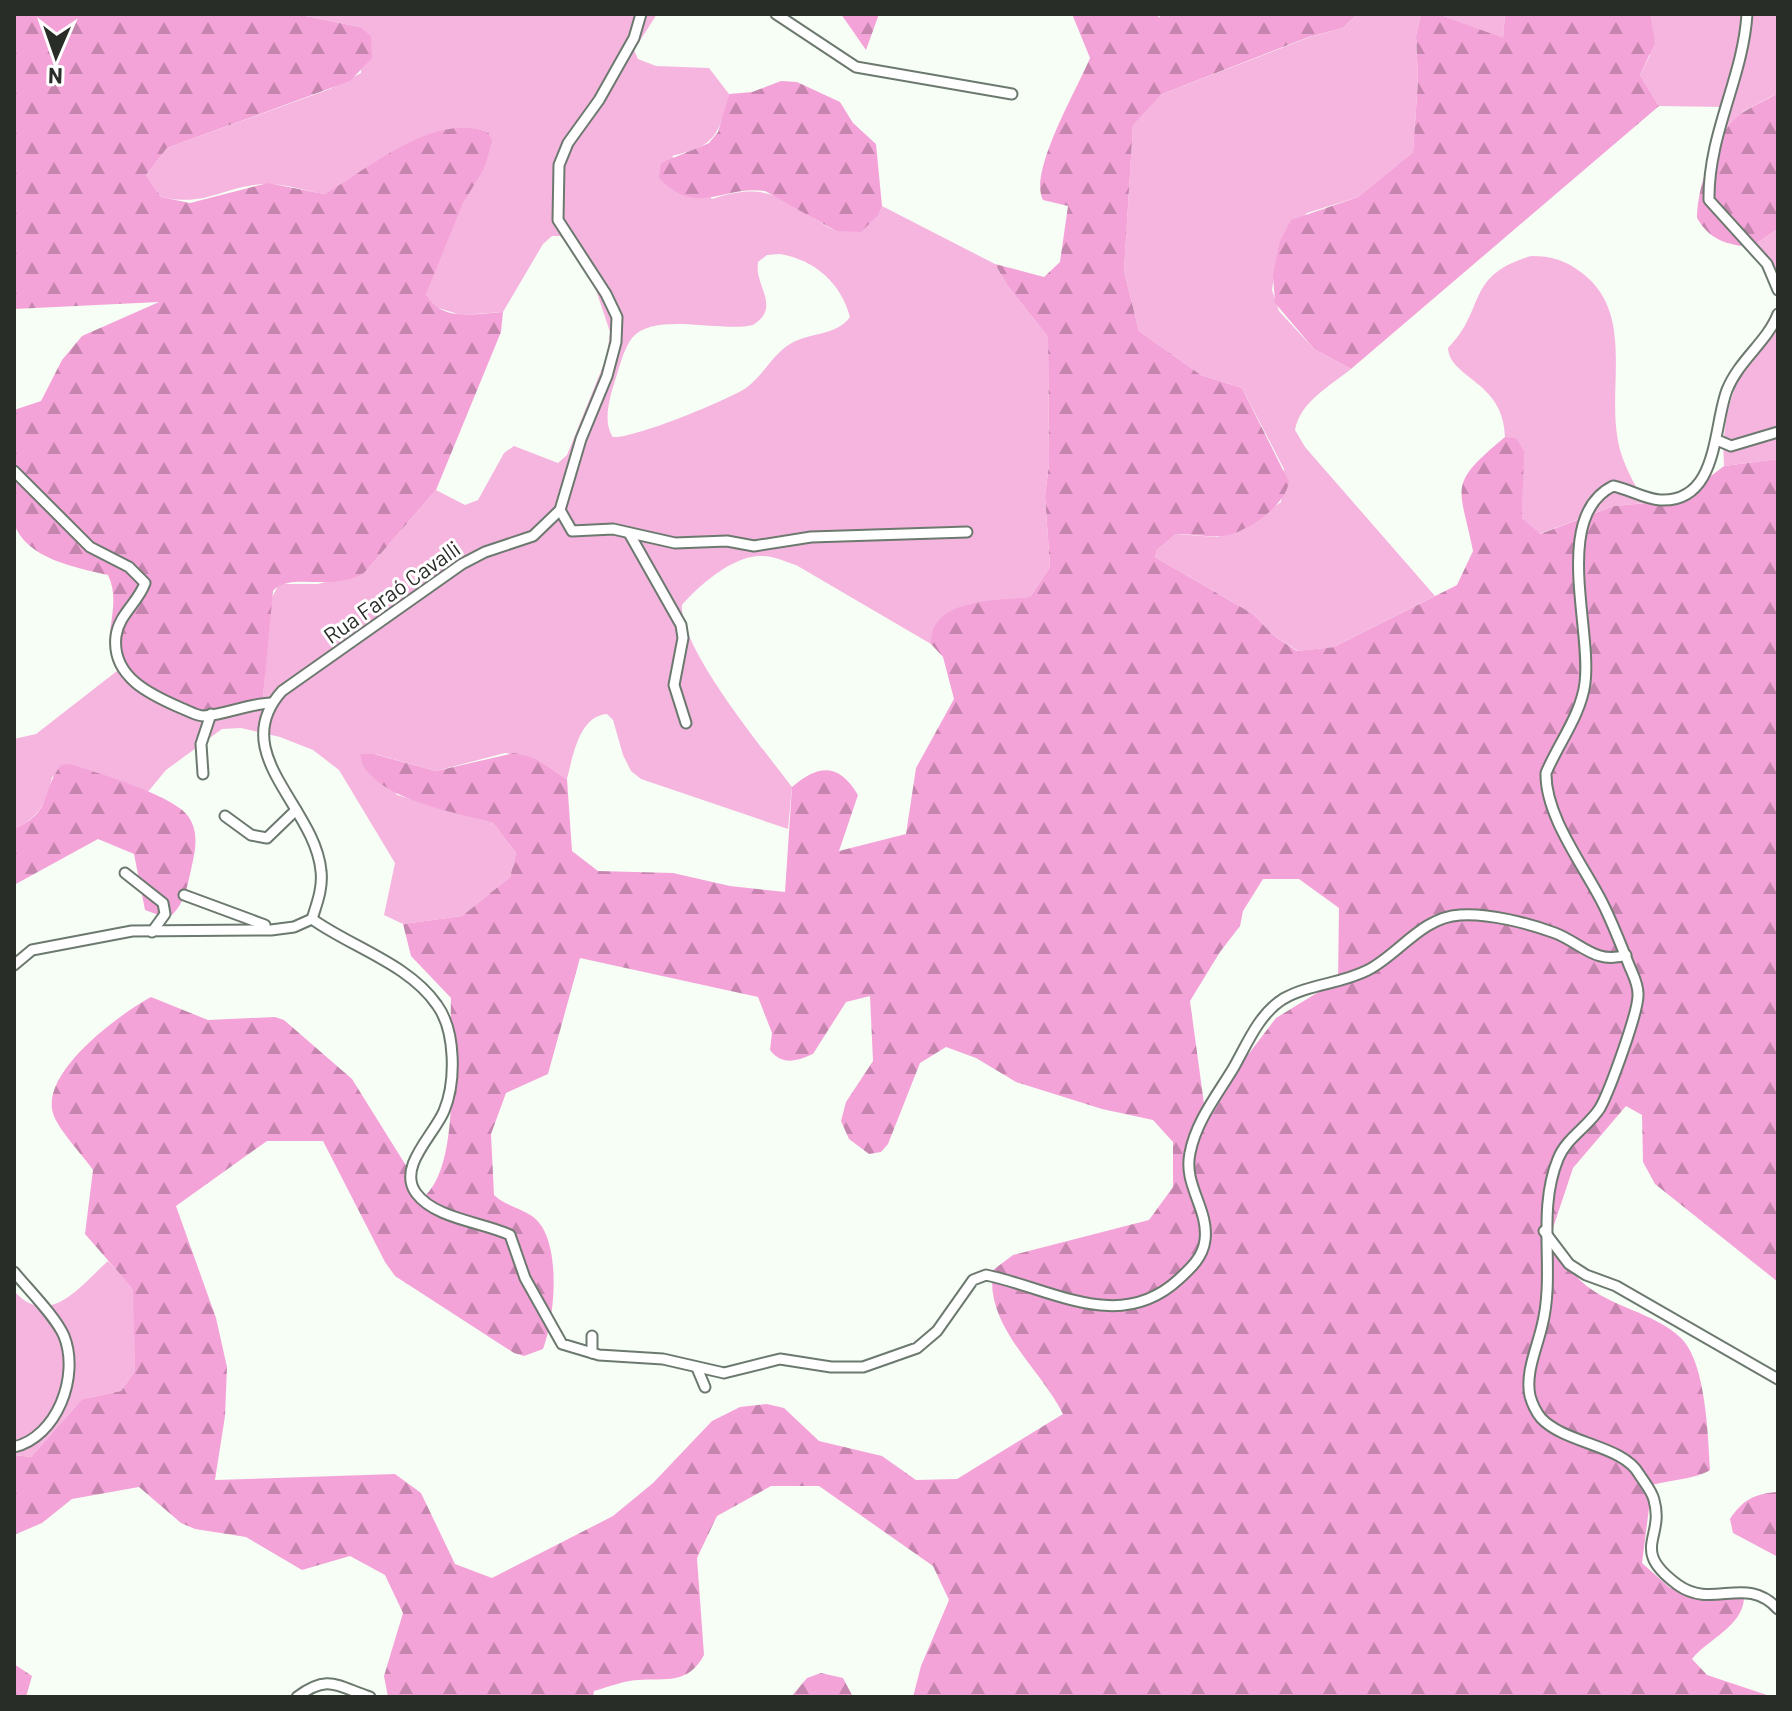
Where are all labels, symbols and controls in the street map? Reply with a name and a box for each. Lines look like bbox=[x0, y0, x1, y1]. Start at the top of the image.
north arrow bbox=[16, 16, 96, 96]
text: N bbox=[47, 64, 63, 90]
street label: Rua Faraó Cavalli bbox=[318, 534, 465, 648]

